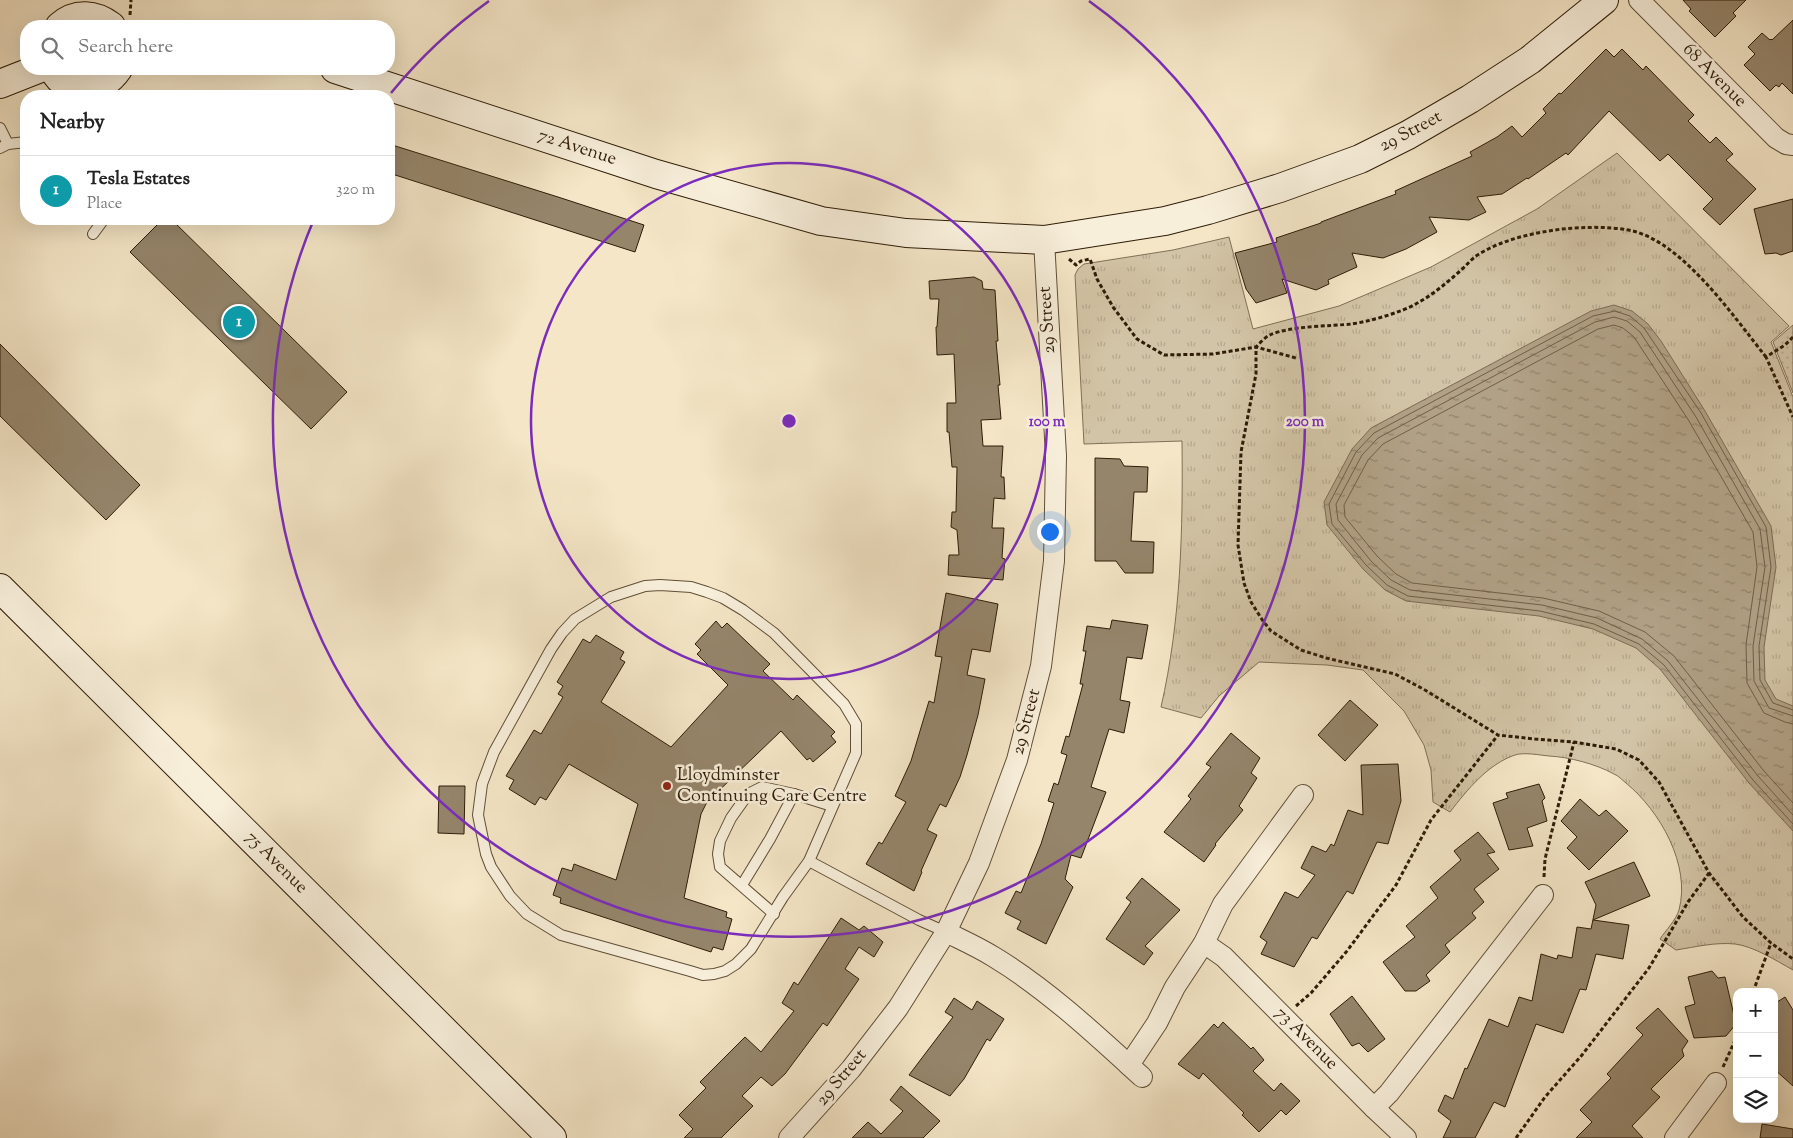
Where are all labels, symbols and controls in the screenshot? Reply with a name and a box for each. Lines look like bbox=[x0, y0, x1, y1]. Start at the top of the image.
search box bbox=[20, 20, 395, 75]
icon: search bbox=[38, 34, 66, 62]
text: Search here bbox=[78, 34, 173, 61]
street label: 68 Avenue bbox=[1676, 38, 1752, 114]
street label: 29 Street bbox=[1375, 105, 1447, 159]
text: Nearby bbox=[40, 108, 105, 138]
street label: 72 Avenue bbox=[534, 123, 620, 173]
text: Tesla Estates bbox=[87, 166, 190, 193]
text: 1 bbox=[53, 179, 59, 202]
text: 320 m bbox=[336, 179, 375, 202]
text: Place bbox=[87, 193, 122, 216]
street label: 29 Street bbox=[1033, 285, 1063, 355]
pin: 1 bbox=[223, 303, 255, 341]
centre of rings bbox=[780, 412, 798, 430]
text: 100 m bbox=[1029, 412, 1066, 433]
text: 200 m bbox=[1286, 412, 1325, 433]
your location bbox=[1037, 519, 1063, 545]
street label: 29 Street bbox=[1006, 686, 1048, 758]
place label: Lloydminster Continuing Care Centre bbox=[677, 763, 867, 810]
marker: Lloydminster Continuing Care Centre bbox=[661, 780, 673, 792]
street label: 75 Avenue bbox=[239, 826, 313, 900]
map controls bbox=[1733, 988, 1778, 1123]
button: + bbox=[1733, 988, 1778, 1033]
street label: 73 Avenue bbox=[1268, 1001, 1344, 1077]
button: − bbox=[1733, 1033, 1778, 1078]
street label: 29 Street bbox=[810, 1044, 874, 1112]
button: layers bbox=[1733, 1078, 1778, 1123]

